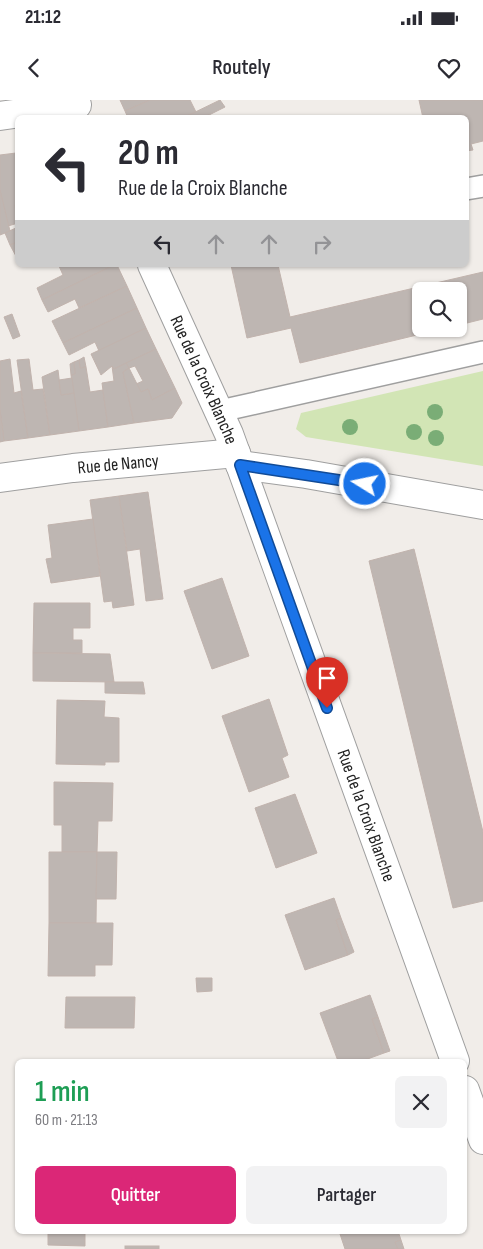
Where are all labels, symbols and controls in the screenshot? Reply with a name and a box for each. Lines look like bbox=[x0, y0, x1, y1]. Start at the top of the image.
text: 21:12 bbox=[25, 6, 61, 29]
icon: back bbox=[20, 54, 48, 82]
text: Routely bbox=[212, 54, 271, 81]
icon: heart bbox=[435, 54, 463, 82]
text: 20 m bbox=[118, 132, 179, 175]
icon: left bbox=[35, 135, 100, 200]
text: Rue de la Croix Blanche bbox=[118, 175, 288, 202]
icon: left bbox=[149, 230, 177, 258]
icon: ahead bbox=[202, 230, 230, 258]
icon: ahead bbox=[255, 230, 283, 258]
icon: right bbox=[308, 230, 336, 258]
map controls bbox=[412, 282, 467, 337]
button: search bbox=[412, 282, 467, 337]
street label: Rue de la Croix Blanche bbox=[165, 312, 242, 447]
street label: Rue de Nancy bbox=[77, 450, 160, 479]
position arrow bbox=[338, 457, 390, 509]
pin bbox=[306, 657, 348, 708]
icon: arrive bbox=[313, 664, 341, 692]
street label: Rue de la Croix Blanche bbox=[333, 746, 399, 884]
text: 1 min bbox=[35, 1074, 90, 1110]
button: close bbox=[395, 1076, 447, 1128]
text: 60 m · 21:13 bbox=[35, 1111, 98, 1130]
button: Quitter bbox=[35, 1166, 236, 1224]
button: Partager bbox=[246, 1166, 447, 1224]

